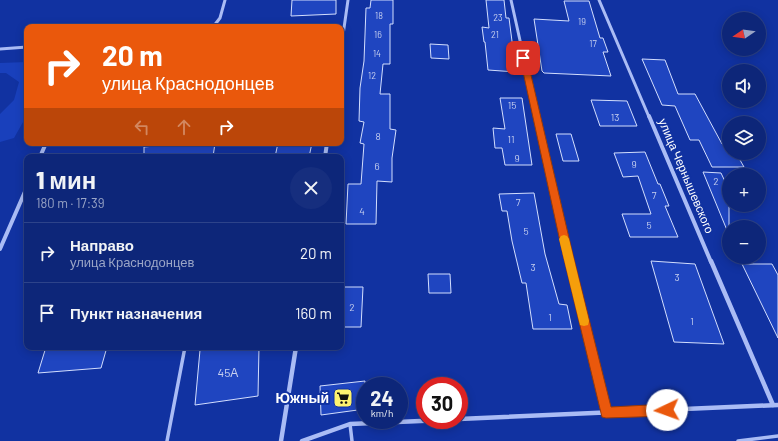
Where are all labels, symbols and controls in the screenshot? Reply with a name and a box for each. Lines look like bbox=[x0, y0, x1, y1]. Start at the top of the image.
house number: 18 bbox=[375, 10, 383, 21]
house number: 23 bbox=[493, 12, 503, 23]
north arrow bbox=[722, 12, 766, 56]
map controls bbox=[722, 12, 766, 264]
house number: 19 bbox=[578, 16, 586, 27]
house number: 16 bbox=[374, 29, 382, 40]
house number: 21 bbox=[491, 29, 499, 40]
text: 20 m bbox=[102, 38, 163, 72]
house number: 17 bbox=[589, 38, 597, 49]
icon: right bbox=[36, 40, 88, 92]
pin bbox=[506, 41, 540, 75]
icon: arrive bbox=[512, 47, 534, 69]
house number: 14 bbox=[373, 48, 381, 59]
button: sound bbox=[722, 64, 766, 108]
house number: 12 bbox=[368, 70, 376, 81]
text: улица Краснодонцев bbox=[102, 72, 274, 94]
house number: 15 bbox=[508, 99, 516, 111]
house number: 13 bbox=[611, 111, 619, 123]
icon: left bbox=[131, 116, 153, 138]
icon: ahead bbox=[173, 116, 195, 138]
icon: right bbox=[215, 116, 237, 138]
street label: улица Чернышевского bbox=[655, 116, 718, 236]
button: layers bbox=[722, 116, 766, 160]
house number: 8 bbox=[375, 130, 381, 142]
house number: 11 bbox=[507, 133, 515, 145]
house number: 9 bbox=[514, 152, 520, 164]
house number: 9 bbox=[631, 158, 637, 170]
house number: 6 bbox=[374, 160, 380, 172]
text: 1 мин bbox=[36, 165, 96, 194]
button: close bbox=[290, 167, 332, 209]
button: + bbox=[722, 168, 766, 212]
house number: 2 bbox=[713, 175, 719, 187]
house number: 7 bbox=[652, 189, 657, 201]
text: 180 m · 17:39 bbox=[36, 195, 105, 211]
house number: 7 bbox=[516, 196, 521, 208]
house number: 4 bbox=[359, 205, 365, 217]
house number: 5 bbox=[646, 219, 652, 231]
button: − bbox=[722, 220, 766, 264]
house number: 5 bbox=[523, 225, 529, 237]
text: Направо bbox=[70, 236, 134, 254]
icon: right bbox=[36, 242, 58, 264]
text: 20 m bbox=[300, 244, 332, 262]
text: улица Краснодонцев bbox=[70, 254, 194, 270]
house number: 3 bbox=[530, 261, 536, 273]
house number: 3 bbox=[674, 271, 680, 283]
house number: 2 bbox=[349, 301, 355, 313]
icon: arrive bbox=[36, 302, 58, 324]
text: Пункт назначения bbox=[70, 304, 202, 322]
text: 160 m bbox=[295, 304, 332, 322]
house number: 1 bbox=[548, 311, 552, 323]
house number: 1 bbox=[690, 315, 694, 327]
house number: 45А bbox=[218, 365, 238, 379]
speed limit sign: 30 bbox=[416, 377, 468, 429]
text: 24 bbox=[370, 386, 394, 410]
supermarket icon: Южный bbox=[332, 387, 354, 409]
place label: Южный bbox=[275, 389, 329, 406]
position arrow bbox=[646, 389, 688, 431]
text: km/h bbox=[371, 407, 393, 419]

